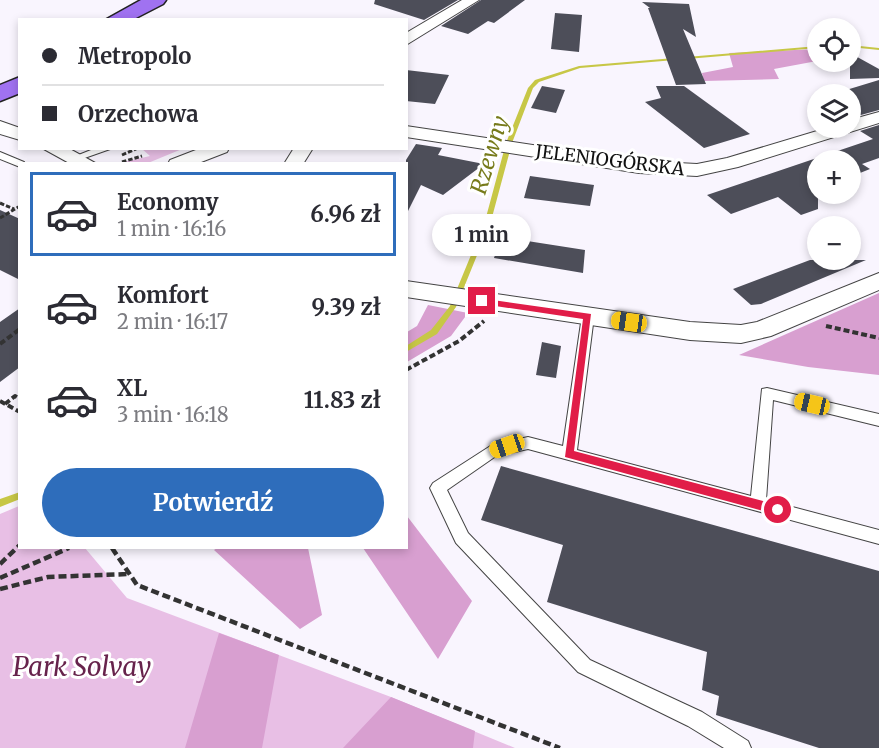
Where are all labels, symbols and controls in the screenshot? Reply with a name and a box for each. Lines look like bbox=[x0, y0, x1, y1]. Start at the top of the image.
map controls bbox=[807, 18, 861, 270]
button: locate bbox=[807, 18, 861, 72]
text: Metropolo bbox=[78, 42, 192, 70]
button: layers bbox=[807, 84, 861, 138]
text: Orzechowa bbox=[78, 100, 199, 128]
water label: Rzewny bbox=[464, 112, 514, 198]
street label: JELENIOGÓRSKA bbox=[533, 139, 686, 181]
button: + bbox=[807, 150, 861, 204]
icon: car bbox=[45, 187, 99, 241]
text: Economy bbox=[117, 188, 218, 216]
text: 6.96 zł bbox=[310, 200, 381, 228]
callout: 1 min bbox=[432, 214, 532, 256]
text: 1 min · 16:16 bbox=[117, 216, 226, 241]
button: − bbox=[807, 216, 861, 270]
text: 1 min bbox=[454, 222, 509, 247]
icon: car bbox=[45, 280, 99, 334]
text: Komfort bbox=[117, 281, 209, 309]
route end bbox=[468, 287, 495, 314]
text: 9.39 zł bbox=[311, 293, 381, 321]
text: 2 min · 16:17 bbox=[117, 309, 228, 334]
car bbox=[610, 311, 648, 333]
icon: car bbox=[45, 373, 99, 427]
text: XL bbox=[117, 374, 147, 402]
text: 11.83 zł bbox=[304, 386, 381, 414]
car bbox=[792, 391, 832, 417]
text: 3 min · 16:18 bbox=[117, 402, 229, 427]
car bbox=[487, 432, 527, 460]
button: Potwierdź bbox=[42, 468, 384, 537]
route start bbox=[764, 496, 791, 523]
park label: Park Solvay bbox=[13, 650, 151, 683]

